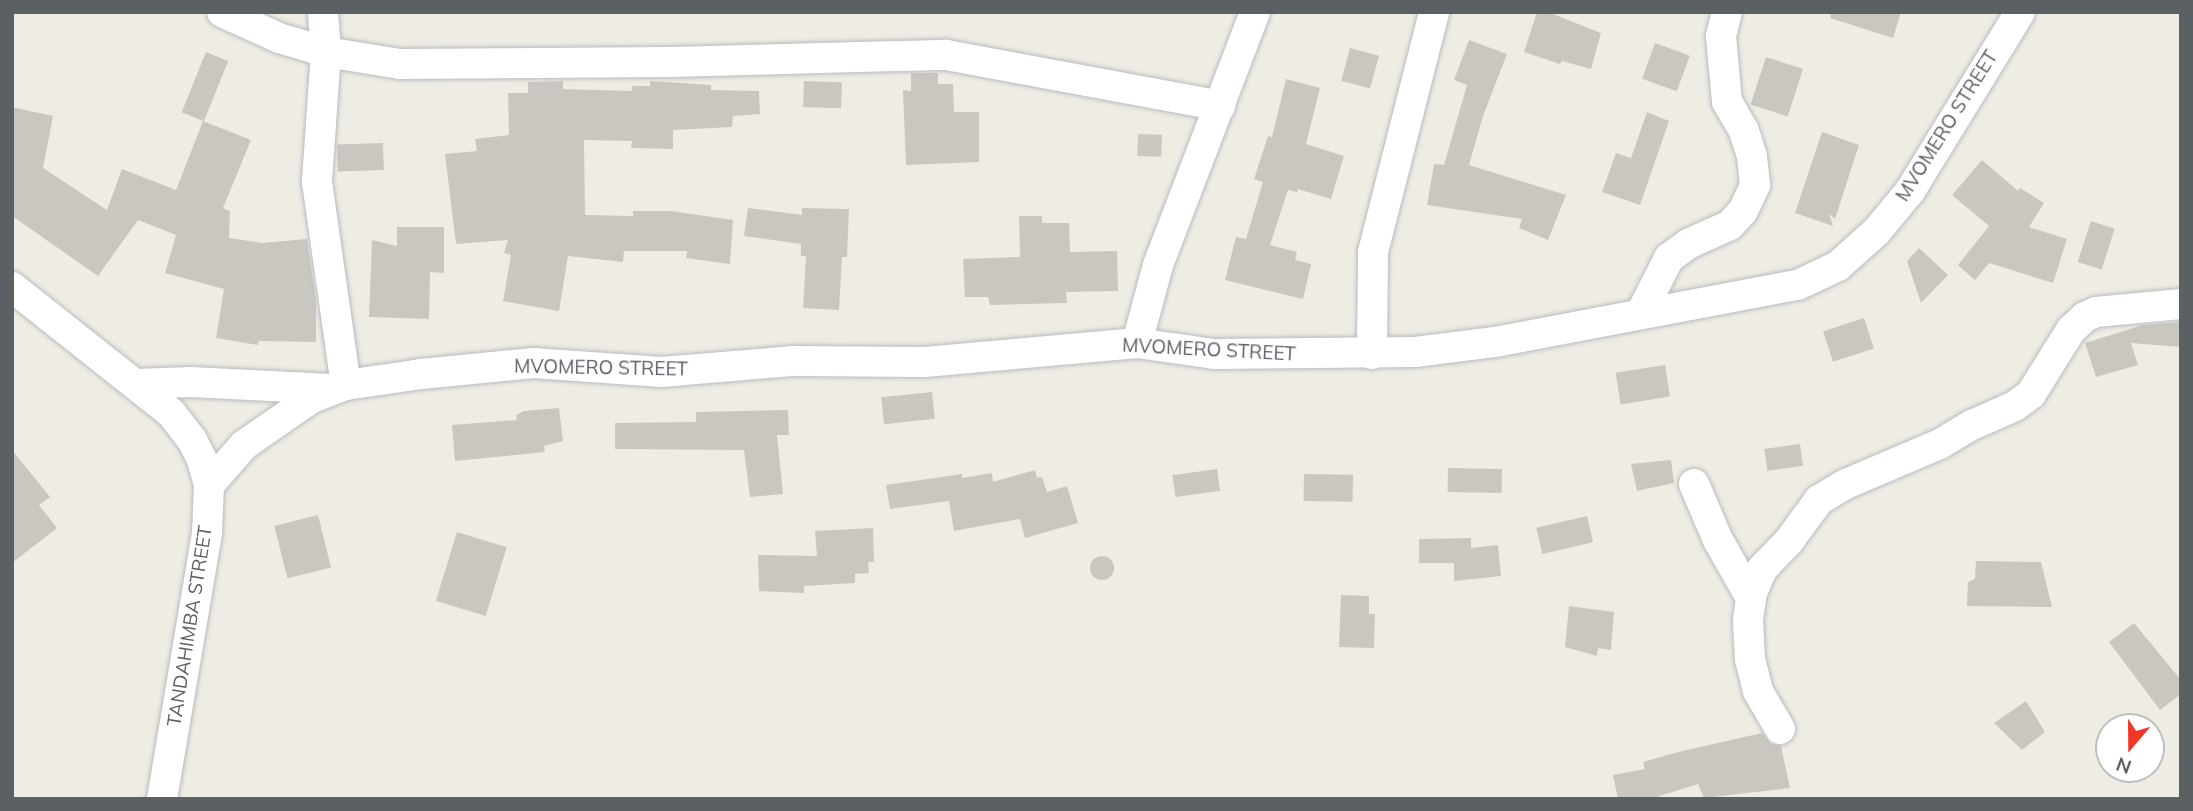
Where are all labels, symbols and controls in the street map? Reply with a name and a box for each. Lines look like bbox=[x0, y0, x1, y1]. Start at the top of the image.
street label: MVOMERO STREET bbox=[1891, 46, 2003, 206]
street label: MVOMERO STREET bbox=[1122, 334, 1296, 366]
street label: MVOMERO STREET bbox=[514, 355, 688, 381]
street label: TANDAHIMBA STREET bbox=[163, 524, 217, 728]
north arrow bbox=[2095, 713, 2165, 783]
text: N bbox=[2113, 752, 2134, 780]

